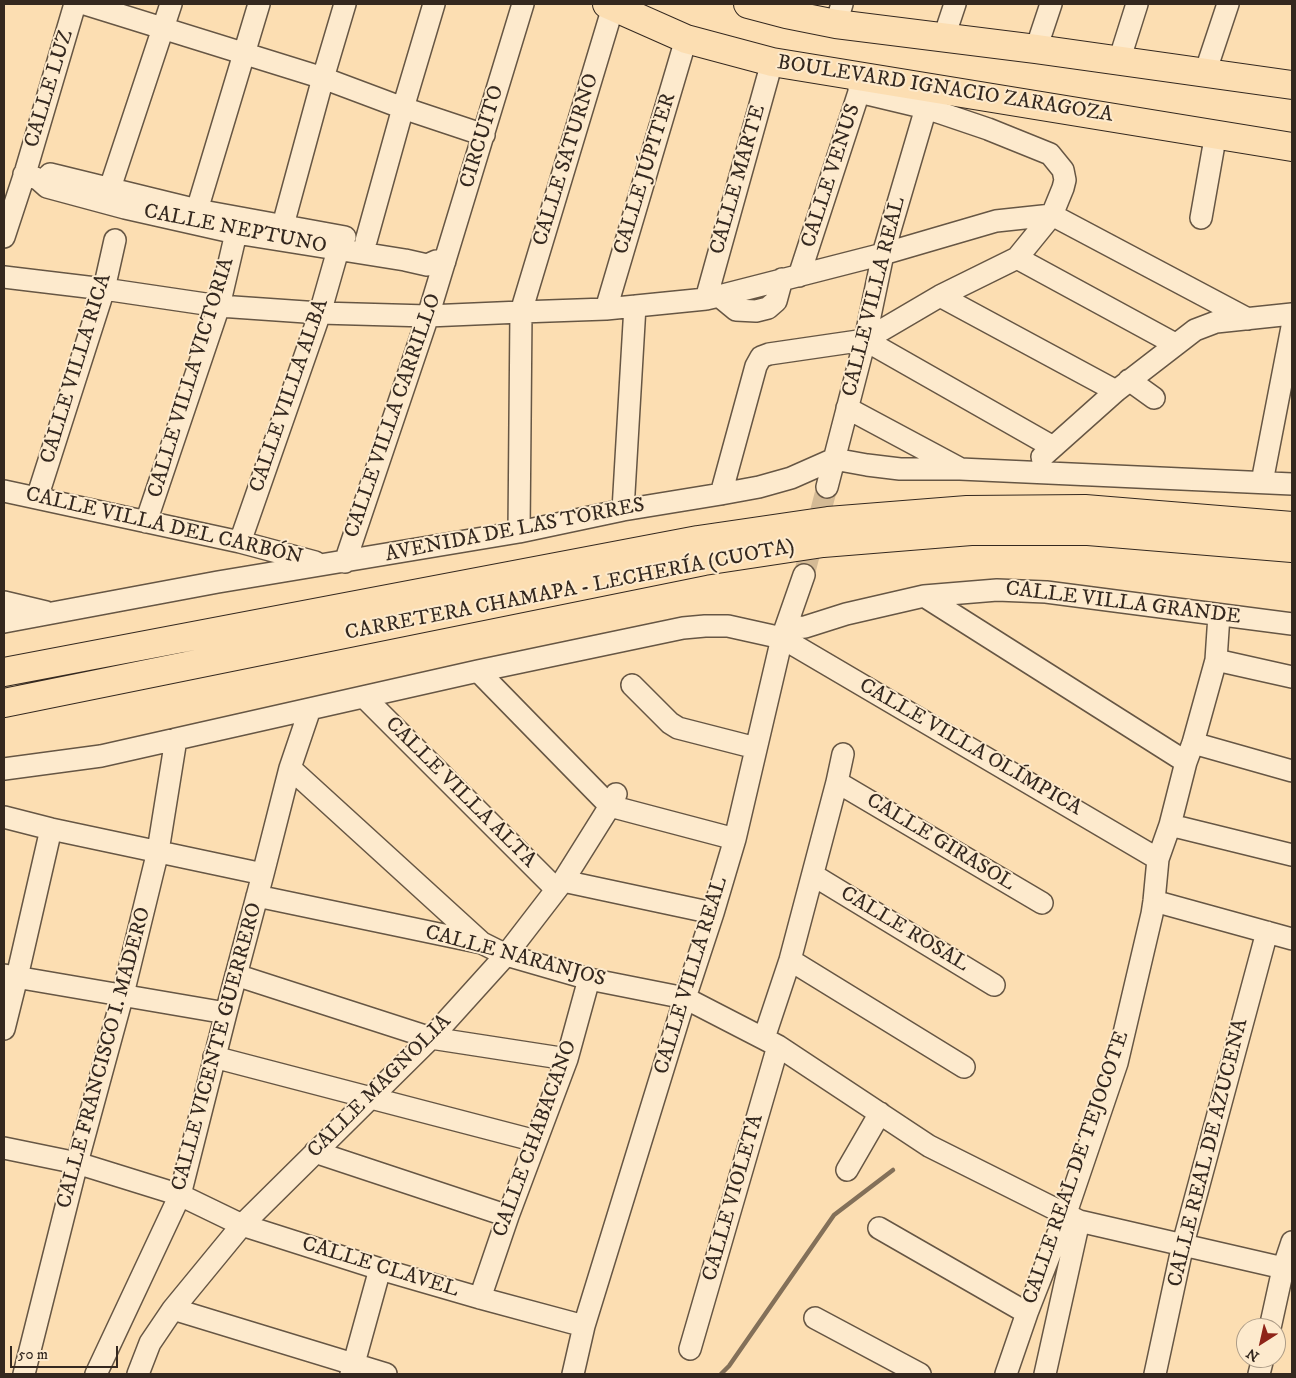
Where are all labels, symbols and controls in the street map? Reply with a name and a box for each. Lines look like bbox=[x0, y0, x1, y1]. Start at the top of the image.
street label: CALLE LUZ bbox=[20, 27, 80, 151]
street label: BOULEVARD IGNACIO ZARAGOZA bbox=[775, 51, 1115, 129]
street label: CALLE SATURNO bbox=[529, 71, 605, 249]
street label: CIRCUITO bbox=[455, 83, 511, 191]
street label: CALLE JÚPITER bbox=[609, 90, 683, 258]
street label: CALLE VENUS bbox=[797, 101, 867, 251]
street label: CALLE MARTE bbox=[706, 102, 772, 258]
street label: CALLE VILLA REAL bbox=[838, 195, 912, 399]
street label: CALLE NEPTUNO bbox=[141, 200, 329, 260]
street label: CALLE VILLA VICTORIA bbox=[143, 255, 241, 501]
street label: CALLE VILLA RICA bbox=[36, 271, 118, 467]
street label: CALLE VILLA CARRILLO bbox=[340, 291, 448, 541]
street label: CALLE VILLA ALBA bbox=[245, 296, 335, 496]
street label: CALLE VILLA DEL CARBÓN bbox=[23, 483, 305, 571]
street label: AVENIDA DE LAS TORRES bbox=[383, 493, 647, 569]
street label: CARRETERA CHAMAPA - LECHERÍA (CUOTA) bbox=[343, 535, 797, 647]
street label: CALLE VILLA GRANDE bbox=[1004, 577, 1242, 631]
street label: CALLE VILLA OLÍMPICA bbox=[854, 674, 1086, 822]
street label: CALLE VILLA ALTA bbox=[379, 712, 541, 874]
street label: CALLE GIRASOL bbox=[861, 789, 1019, 897]
street label: CALLE VILLA REAL bbox=[650, 874, 734, 1078]
street label: CALLE ROSAL bbox=[835, 882, 973, 978]
street label: CALLE VICENTE GUERRERO bbox=[167, 900, 269, 1194]
street label: CALLE FRANCISCO I. MADERO bbox=[53, 905, 157, 1211]
street label: CALLE NARANJOS bbox=[422, 921, 608, 993]
street label: CALLE MAGNOLIA bbox=[303, 1010, 457, 1164]
street label: CALLE REAL DE AZUCENA bbox=[1163, 1016, 1255, 1290]
street label: CALLE REAL DE TEJOCOTE bbox=[1018, 1028, 1136, 1308]
street label: CALLE CHABACANO bbox=[489, 1037, 583, 1241]
street label: CALLE VIOLETA bbox=[698, 1112, 770, 1284]
street label: CALLE CLAVEL bbox=[299, 1232, 461, 1304]
north arrow bbox=[1236, 1318, 1286, 1368]
scale bar bbox=[12, 1336, 120, 1368]
text: N bbox=[1243, 1344, 1263, 1365]
text: 50 m bbox=[18, 1345, 48, 1364]

